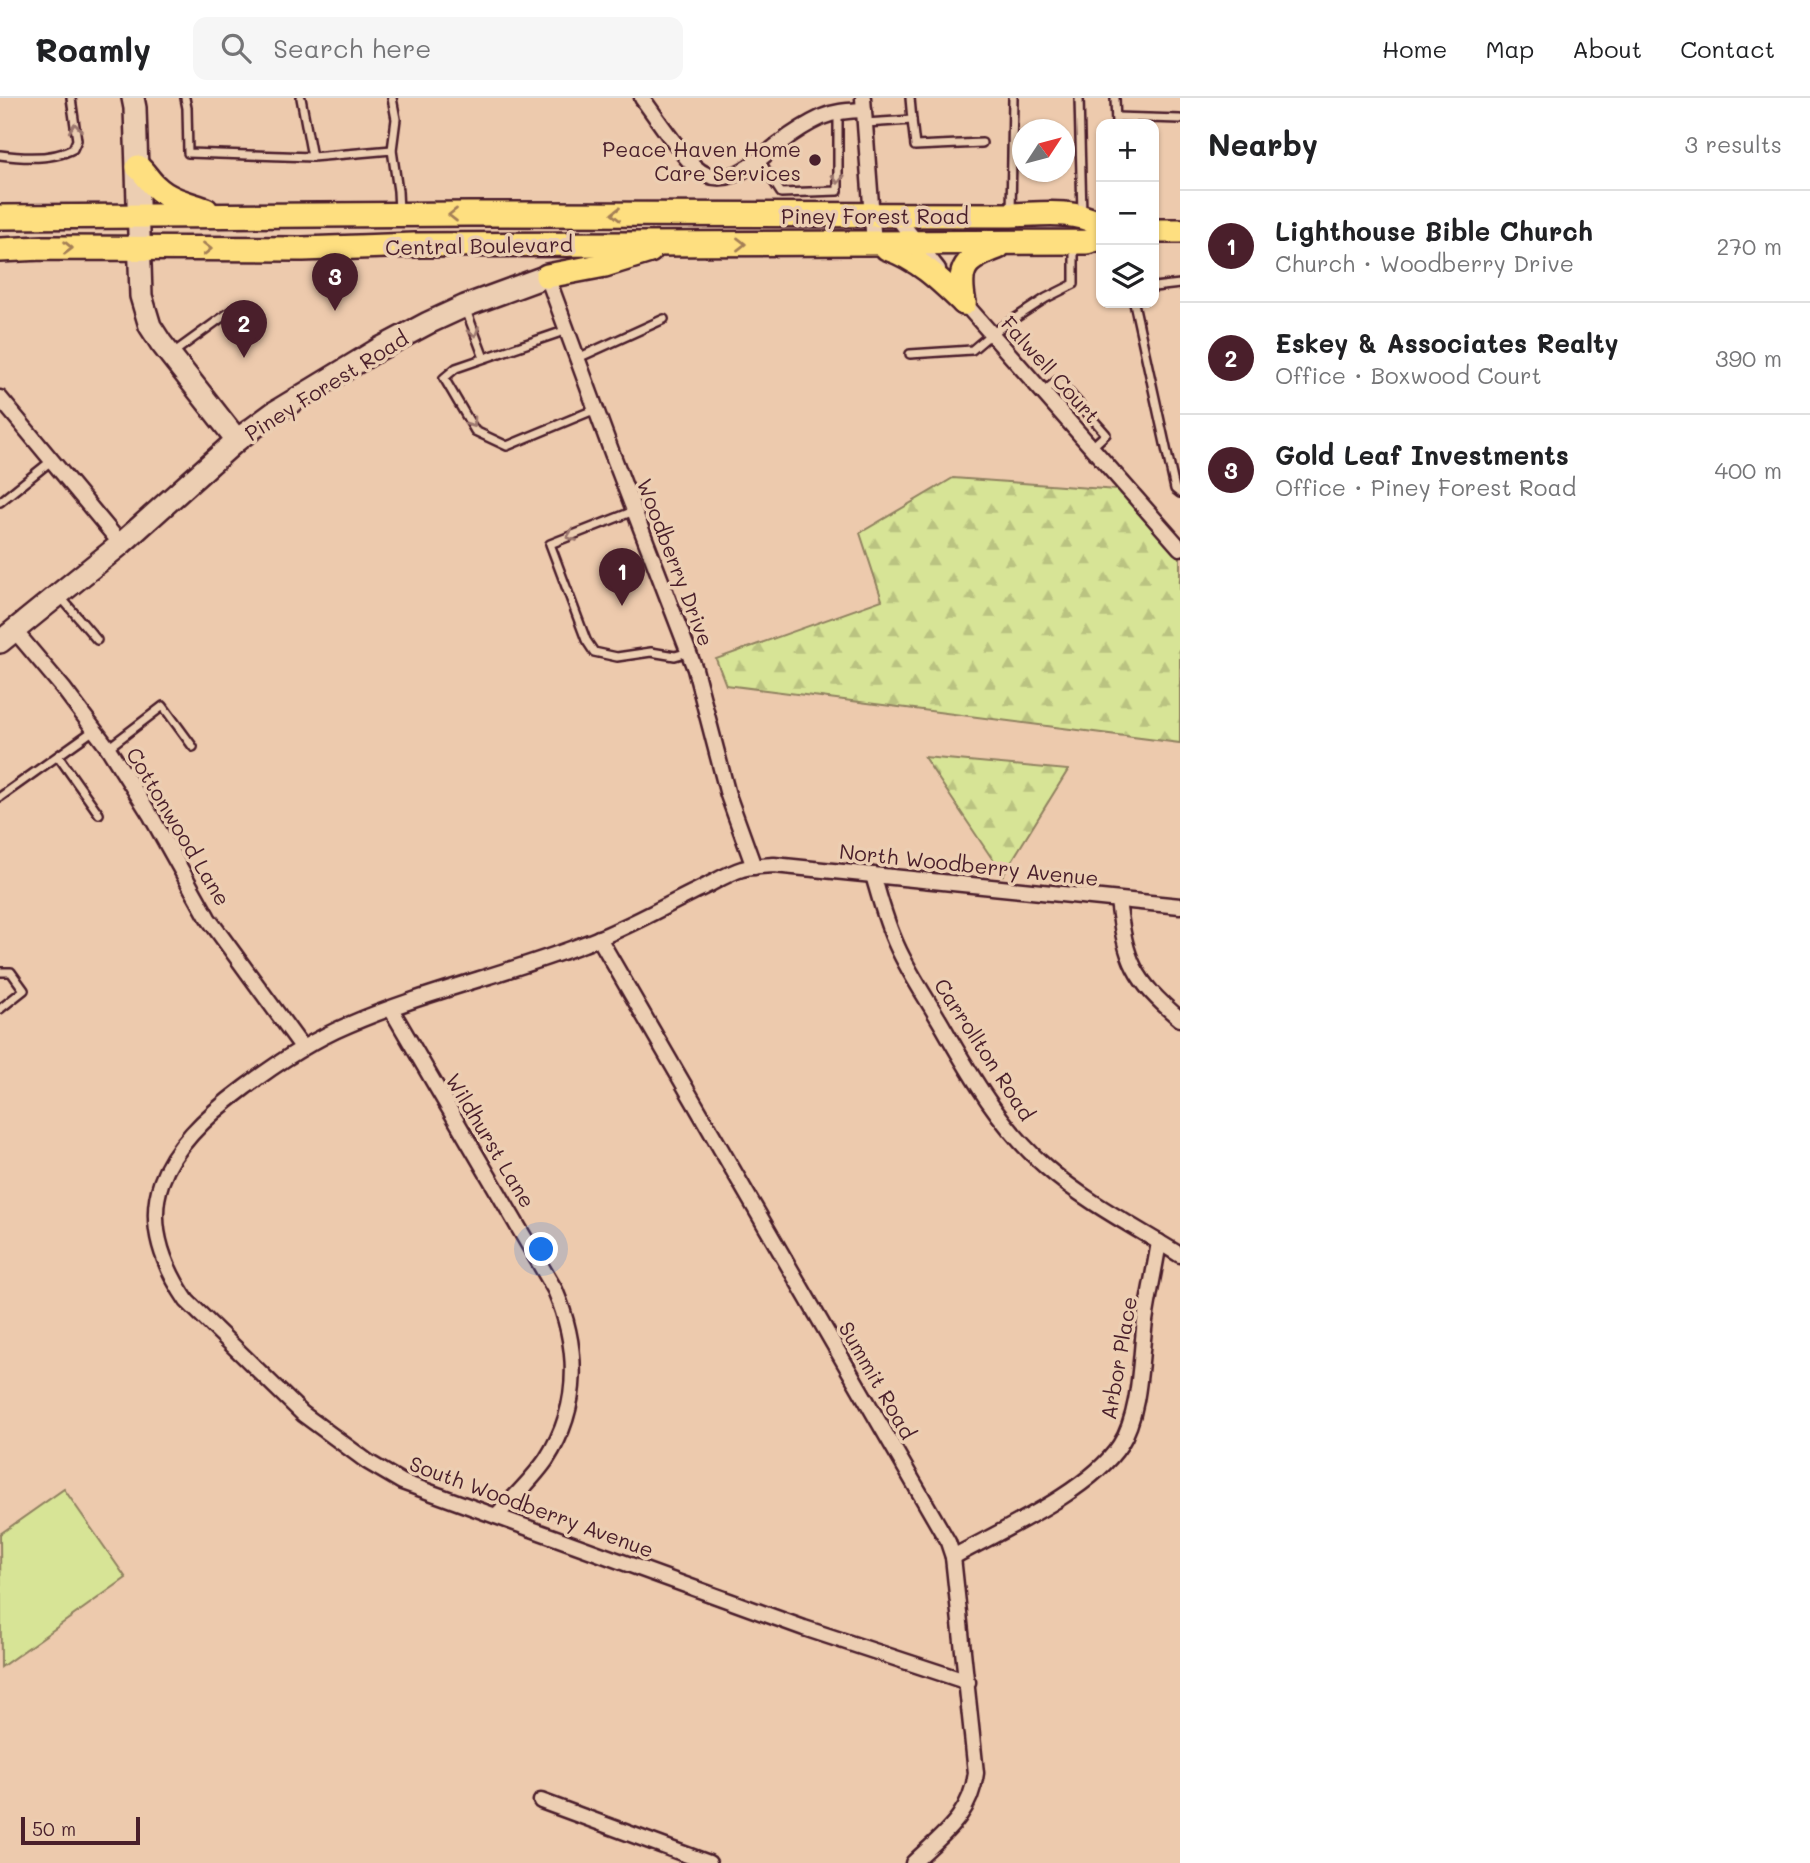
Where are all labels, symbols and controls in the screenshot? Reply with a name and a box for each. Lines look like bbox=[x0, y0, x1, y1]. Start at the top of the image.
search box bbox=[193, 17, 683, 80]
text: Roamly bbox=[35, 27, 151, 70]
icon: search bbox=[217, 29, 255, 67]
text: Search here bbox=[273, 31, 431, 65]
text: Home bbox=[1382, 33, 1447, 64]
text: Map bbox=[1485, 33, 1534, 64]
text: About bbox=[1572, 33, 1642, 64]
text: Contact bbox=[1680, 33, 1775, 64]
north arrow bbox=[1012, 119, 1075, 182]
map controls bbox=[1096, 119, 1159, 308]
button: + bbox=[1096, 119, 1159, 182]
one-way arrow bbox=[68, 122, 83, 133]
text: Nearby bbox=[1208, 124, 1318, 164]
text: 3 results bbox=[1685, 129, 1782, 159]
place label: Peace Haven Home Care Services bbox=[602, 135, 801, 186]
marker: Peace Haven Home Care Services bbox=[807, 152, 823, 168]
one-way arrow bbox=[830, 174, 846, 185]
button: − bbox=[1096, 182, 1159, 245]
street label: Piney Forest Road bbox=[781, 202, 969, 229]
one-way arrow bbox=[610, 206, 620, 222]
one-way arrow bbox=[447, 207, 458, 222]
text: Lighthouse Bible Church bbox=[1275, 214, 1593, 248]
street label: Central Boulevard bbox=[385, 230, 573, 260]
text: 1 bbox=[1226, 231, 1236, 261]
text: 270 m bbox=[1717, 231, 1782, 261]
one-way arrow bbox=[737, 236, 747, 252]
one-way arrow bbox=[63, 240, 74, 256]
one-way arrow bbox=[202, 241, 212, 257]
button: layers bbox=[1096, 245, 1159, 308]
text: Church · Woodberry Drive bbox=[1275, 248, 1574, 278]
pin: 3 bbox=[312, 253, 358, 311]
pin: 2 bbox=[221, 300, 267, 358]
street label: Falwell Court bbox=[996, 310, 1106, 428]
street label: Piney Forest Road bbox=[239, 324, 413, 446]
one-way arrow bbox=[466, 326, 480, 338]
text: Eskey & Associates Realty bbox=[1275, 326, 1619, 360]
text: 2 bbox=[1225, 343, 1237, 373]
text: 390 m bbox=[1715, 343, 1782, 373]
text: Office · Boxwood Court bbox=[1275, 360, 1542, 390]
one-way arrow bbox=[463, 415, 476, 428]
text: Gold Leaf Investments bbox=[1275, 438, 1569, 472]
text: 3 bbox=[1224, 455, 1238, 485]
text: 400 m bbox=[1714, 455, 1782, 485]
text: Office · Piney Forest Road bbox=[1275, 472, 1576, 502]
street label: Woodberry Drive bbox=[632, 474, 720, 650]
one-way arrow bbox=[565, 527, 577, 541]
pin: 1 bbox=[599, 548, 645, 606]
street label: Cottonwood Lane bbox=[121, 742, 237, 910]
street label: North Woodberry Avenue bbox=[838, 837, 1100, 891]
street label: Carrollton Road bbox=[929, 973, 1041, 1125]
street label: Wildhurst Lane bbox=[440, 1068, 542, 1212]
your location bbox=[524, 1232, 558, 1266]
street label: Arbor Place bbox=[1094, 1294, 1142, 1422]
street label: Summit Road bbox=[833, 1316, 923, 1444]
street label: South Woodberry Avenue bbox=[406, 1449, 658, 1563]
scale bar bbox=[21, 1814, 140, 1846]
text: 50 m bbox=[32, 1816, 76, 1841]

